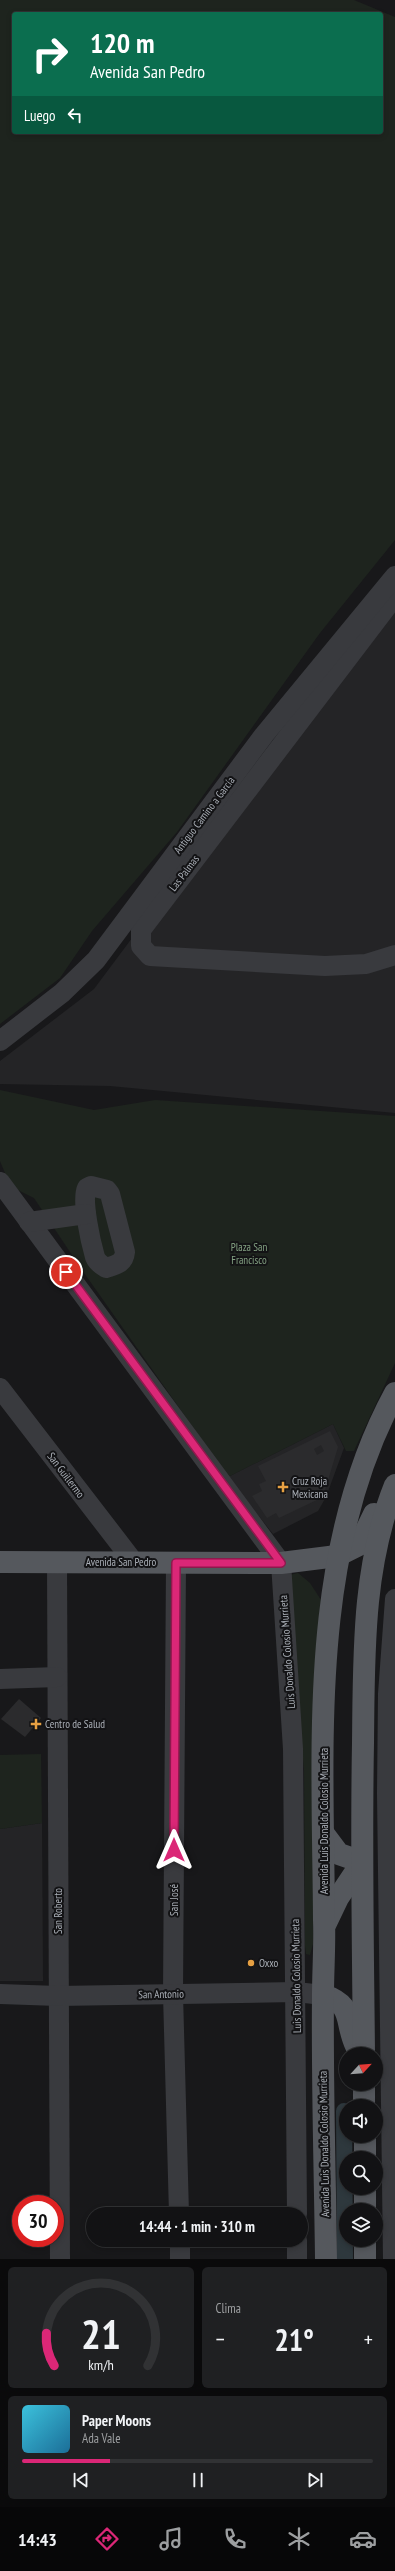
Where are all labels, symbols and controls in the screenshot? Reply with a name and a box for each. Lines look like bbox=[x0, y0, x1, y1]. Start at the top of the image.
text: 120 m bbox=[90, 24, 154, 61]
icon: right bbox=[24, 28, 76, 80]
text: Avenida San Pedro bbox=[90, 60, 205, 83]
icon: left bbox=[64, 104, 86, 126]
text: Luego bbox=[24, 106, 56, 125]
street label: Antiguo Camino a García bbox=[170, 774, 238, 856]
street label: Las Palmas bbox=[166, 852, 202, 894]
park label: Plaza San Francisco bbox=[231, 1240, 267, 1267]
pin bbox=[49, 1255, 83, 1289]
icon: arrive bbox=[55, 1261, 77, 1283]
street label: San Guillermo bbox=[44, 1449, 88, 1501]
place label: Cruz Roja Mexicana bbox=[292, 1474, 328, 1501]
marker: Cruz Roja Mexicana bbox=[277, 1481, 289, 1493]
street label: Avenida San Pedro bbox=[86, 1555, 156, 1569]
street label: Luis Donaldo Colosio Murrieta bbox=[276, 1595, 298, 1709]
place label: Centro de Salud bbox=[45, 1717, 105, 1731]
marker: Centro de Salud bbox=[30, 1718, 42, 1730]
street label: Avenida Luis Donaldo Colosio Murrieta bbox=[317, 1748, 331, 1894]
position arrow bbox=[153, 1829, 195, 1871]
street label: San José bbox=[167, 1884, 181, 1916]
street label: San Roberto bbox=[51, 1888, 65, 1934]
street label: Luis Donaldo Colosio Murrieta bbox=[288, 1919, 304, 2033]
place label: Oxxo bbox=[259, 1956, 278, 1970]
marker: Oxxo bbox=[246, 1958, 256, 1968]
street label: San Antonio bbox=[138, 1987, 184, 2001]
north arrow bbox=[339, 2047, 383, 2091]
map controls bbox=[339, 2047, 383, 2247]
street label: Avenida Luis Donaldo Colosio Murrieta bbox=[316, 2071, 332, 2217]
button: sound bbox=[339, 2099, 383, 2143]
button: search bbox=[339, 2151, 383, 2195]
speed limit sign: 30 bbox=[12, 2195, 64, 2247]
button: layers bbox=[339, 2203, 383, 2247]
text: 14:44 · 1 min · 310 m bbox=[139, 2217, 255, 2236]
text: Clima bbox=[216, 2300, 241, 2317]
text: 21 bbox=[81, 2306, 121, 2359]
text: 21° bbox=[274, 2320, 314, 2359]
text: − bbox=[216, 2325, 225, 2353]
text: + bbox=[364, 2325, 373, 2353]
text: km/h bbox=[88, 2354, 113, 2373]
text: Paper Moons bbox=[82, 2411, 151, 2430]
text: Ada Vale bbox=[82, 2430, 121, 2447]
icon: previous bbox=[70, 2469, 92, 2491]
icon: pause bbox=[187, 2469, 209, 2491]
icon: next bbox=[304, 2469, 326, 2491]
icon: directions bbox=[93, 2525, 121, 2553]
icon: music bbox=[157, 2525, 185, 2553]
icon: phone bbox=[221, 2525, 249, 2553]
icon: climate bbox=[285, 2525, 313, 2553]
icon: car bbox=[349, 2525, 377, 2553]
text: 14:43 bbox=[18, 2528, 57, 2551]

